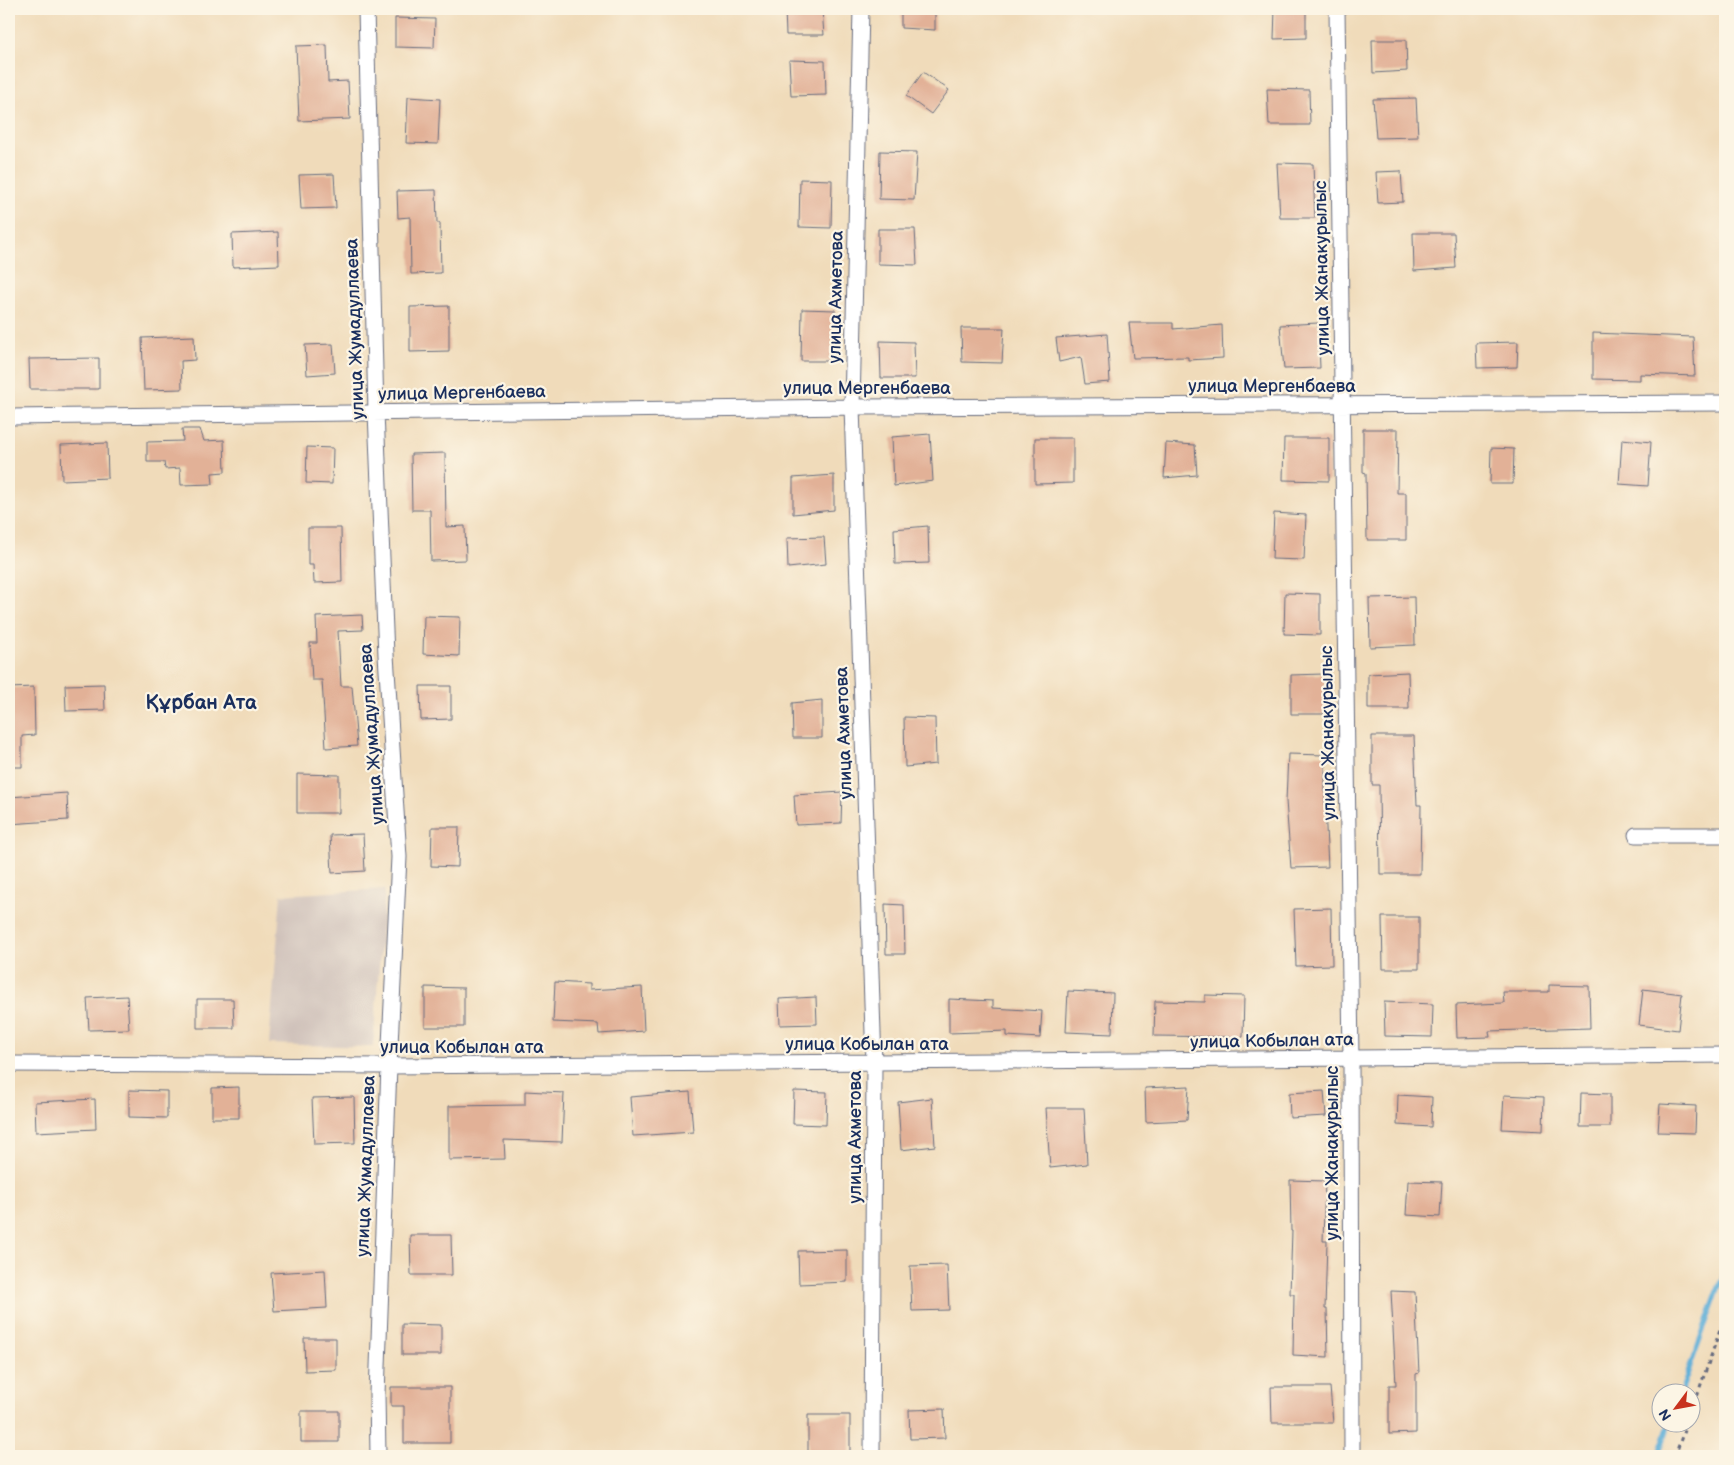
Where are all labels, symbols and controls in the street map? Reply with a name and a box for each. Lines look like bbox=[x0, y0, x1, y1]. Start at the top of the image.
street label: улица Жанакурылыс bbox=[1310, 180, 1334, 356]
street label: улица Ахметова bbox=[824, 230, 848, 364]
street label: улица Жумадуллаева bbox=[341, 238, 369, 420]
street label: улица Мергенбаева bbox=[1188, 376, 1356, 397]
street label: улица Мергенбаева bbox=[783, 378, 951, 399]
street label: улица Мергенбаева bbox=[378, 381, 546, 405]
street label: улица Жумадуллаева bbox=[355, 642, 389, 825]
street label: улица Жанакурылыс bbox=[1316, 645, 1340, 821]
street label: улица Ахметова bbox=[831, 666, 857, 800]
district label: Құрбан Ата bbox=[145, 691, 257, 715]
street label: улица Кобылан ата bbox=[1190, 1029, 1354, 1053]
street label: улица Кобылан ата bbox=[785, 1034, 949, 1055]
street label: улица Кобылан ата bbox=[380, 1037, 544, 1058]
street label: улица Жанакурылыс bbox=[1322, 1065, 1343, 1240]
street label: улица Ахметова bbox=[845, 1070, 866, 1204]
street label: улица Жумадуллаева bbox=[352, 1075, 380, 1257]
north arrow bbox=[1652, 1382, 1702, 1432]
text: N bbox=[1655, 1406, 1675, 1424]

